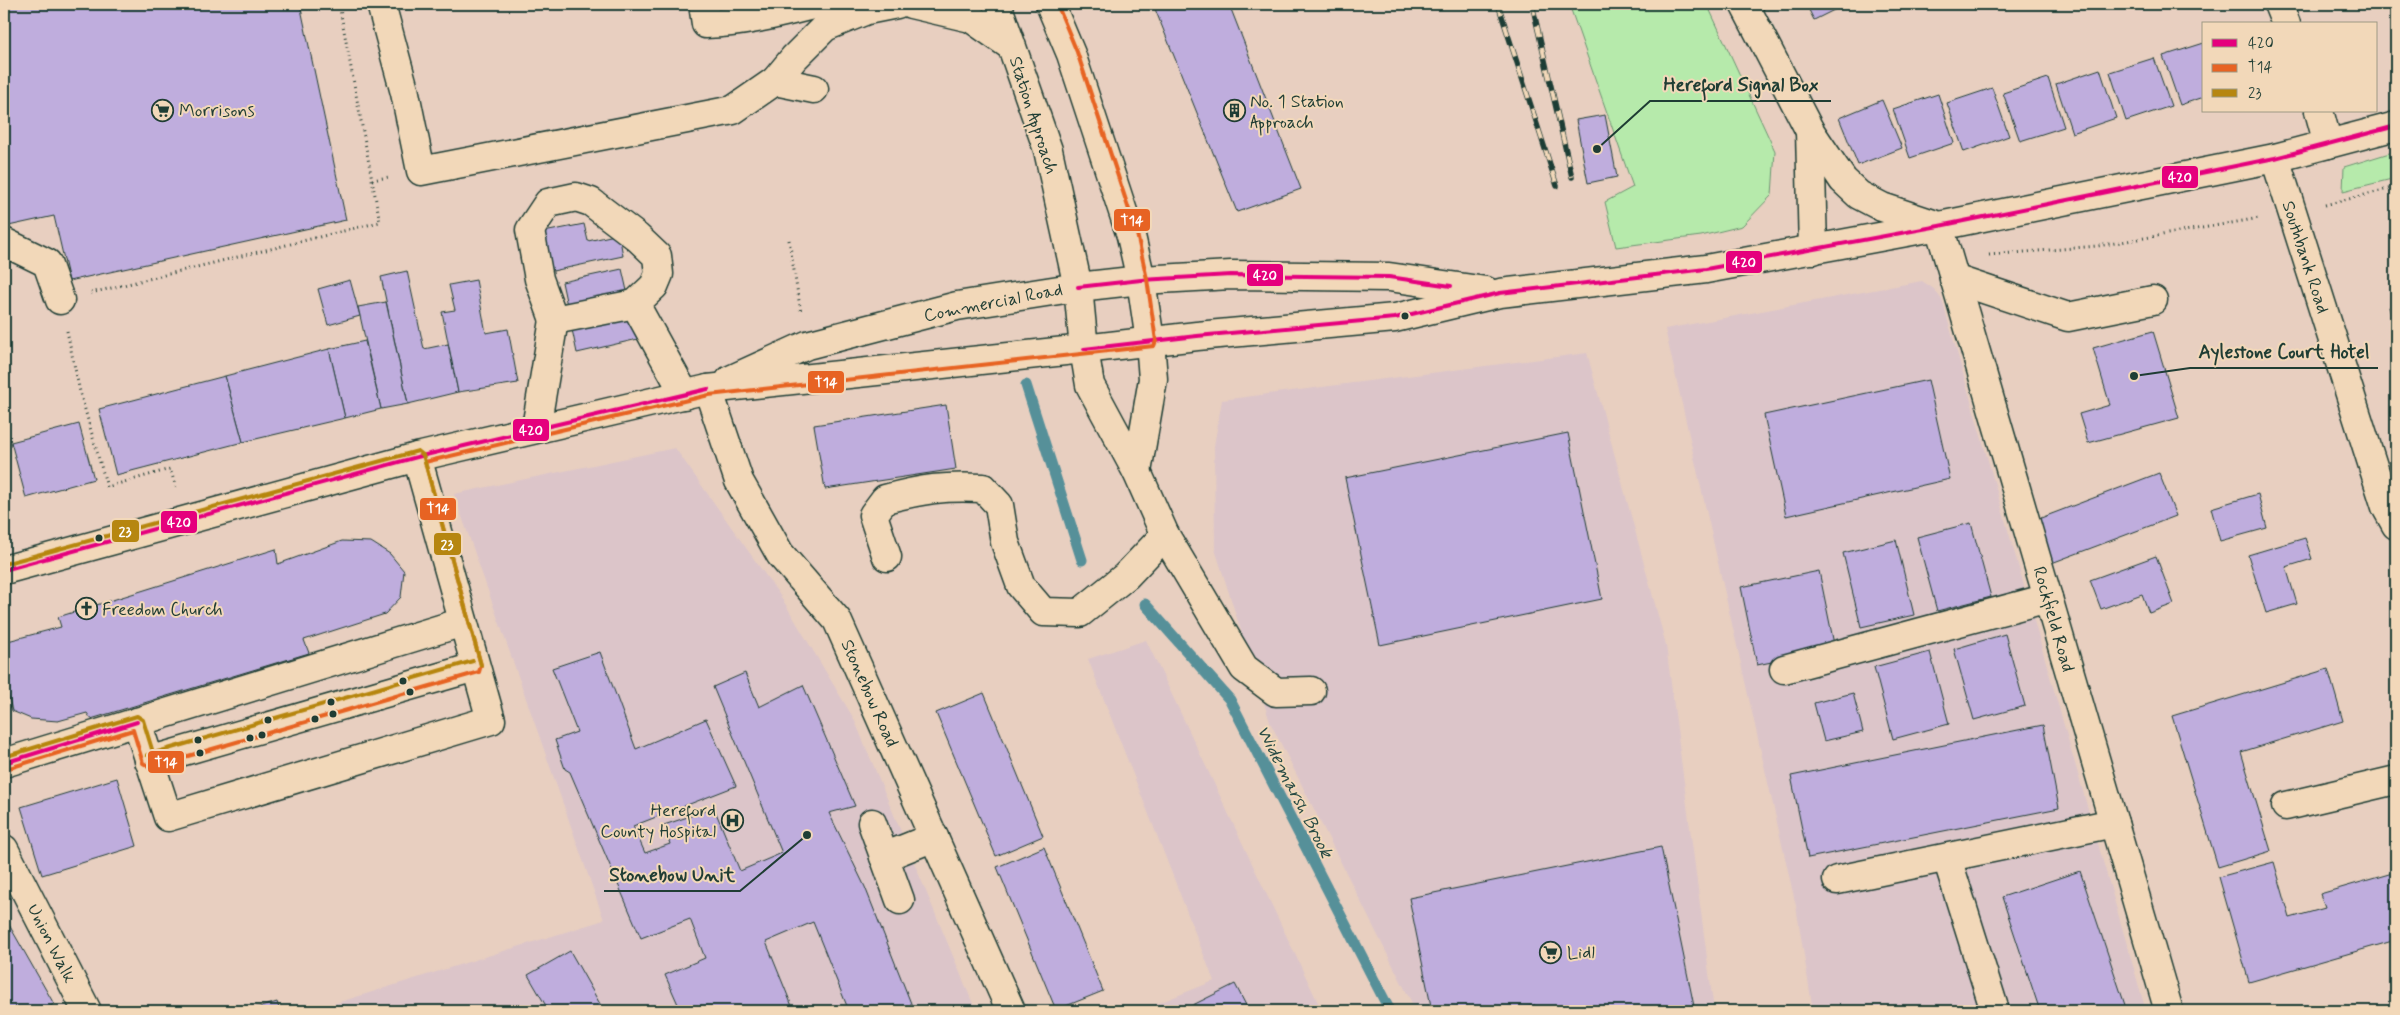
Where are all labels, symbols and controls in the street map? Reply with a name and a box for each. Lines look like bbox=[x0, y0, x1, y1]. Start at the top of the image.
legend bbox=[2202, 22, 2378, 112]
text: 420 bbox=[2248, 34, 2274, 54]
street label: Station Approach bbox=[1002, 53, 1063, 177]
text: T14 bbox=[2248, 58, 2273, 78]
callout: Hereford Signal Box bbox=[1650, 67, 1831, 101]
text: Hereford Signal Box bbox=[1664, 73, 1819, 101]
text: 23 bbox=[2248, 84, 2262, 104]
place label: No. 1 Station Approach bbox=[1250, 90, 1344, 136]
supermarket icon: Morrisons bbox=[151, 98, 175, 122]
place label: Morrisons bbox=[179, 99, 255, 123]
building icon: No. 1 Station Approach bbox=[1222, 99, 1246, 123]
line badge: 420 bbox=[2161, 165, 2199, 189]
text: 420 bbox=[2168, 169, 2192, 187]
street label: Southbank Road bbox=[2276, 198, 2335, 317]
line badge: T14 bbox=[1113, 208, 1151, 232]
text: T14 bbox=[1121, 212, 1144, 230]
line badge: 420 bbox=[1725, 250, 1763, 274]
text: 420 bbox=[1732, 254, 1756, 272]
line badge: 420 bbox=[1246, 263, 1284, 287]
text: 420 bbox=[1253, 267, 1277, 285]
street label: Commercial Road bbox=[922, 278, 1065, 328]
unlabelled marker bbox=[1400, 311, 1410, 321]
callout: Aylestone Court Hotel bbox=[2190, 334, 2378, 368]
text: Aylestone Court Hotel bbox=[2199, 340, 2370, 366]
line badge: T14 bbox=[807, 370, 845, 394]
text: T14 bbox=[815, 374, 838, 392]
line badge: 420 bbox=[512, 418, 550, 442]
text: 420 bbox=[519, 422, 543, 440]
line badge: T14 bbox=[419, 497, 457, 521]
text: T14 bbox=[427, 500, 450, 518]
line badge: 420 bbox=[160, 510, 198, 534]
text: 420 bbox=[167, 514, 191, 532]
line badge: 23 bbox=[111, 519, 140, 543]
text: 23 bbox=[119, 523, 131, 541]
line badge: 23 bbox=[433, 532, 462, 556]
unlabelled marker bbox=[94, 533, 104, 543]
text: 23 bbox=[441, 536, 453, 554]
street label: Rockfield Road bbox=[2027, 564, 2080, 675]
church icon: Freedom Church bbox=[74, 597, 98, 621]
place label: Freedom Church bbox=[102, 598, 223, 622]
street label: Stonebow Road bbox=[835, 636, 904, 751]
unlabelled marker bbox=[398, 676, 408, 686]
unlabelled marker bbox=[405, 687, 415, 697]
unlabelled marker bbox=[326, 697, 336, 707]
unlabelled marker bbox=[328, 709, 338, 719]
unlabelled marker bbox=[310, 714, 320, 724]
unlabelled marker bbox=[263, 715, 273, 725]
water label: Widemarsh Brook bbox=[1250, 721, 1339, 863]
unlabelled marker bbox=[257, 730, 267, 740]
unlabelled marker bbox=[245, 733, 255, 743]
unlabelled marker bbox=[193, 735, 203, 745]
unlabelled marker bbox=[195, 748, 205, 758]
line badge: T14 bbox=[147, 750, 185, 774]
text: T14 bbox=[155, 754, 178, 772]
place label: Hereford County Hospital bbox=[600, 799, 716, 844]
hospital icon: Hereford County Hospital bbox=[720, 808, 744, 832]
callout: Stonebow Unit bbox=[604, 857, 740, 891]
text: Stonebow Unit bbox=[609, 863, 736, 888]
street label: Union Walk bbox=[21, 900, 81, 987]
supermarket icon: Lidl bbox=[1539, 940, 1563, 964]
place label: Lidl bbox=[1567, 941, 1595, 965]

